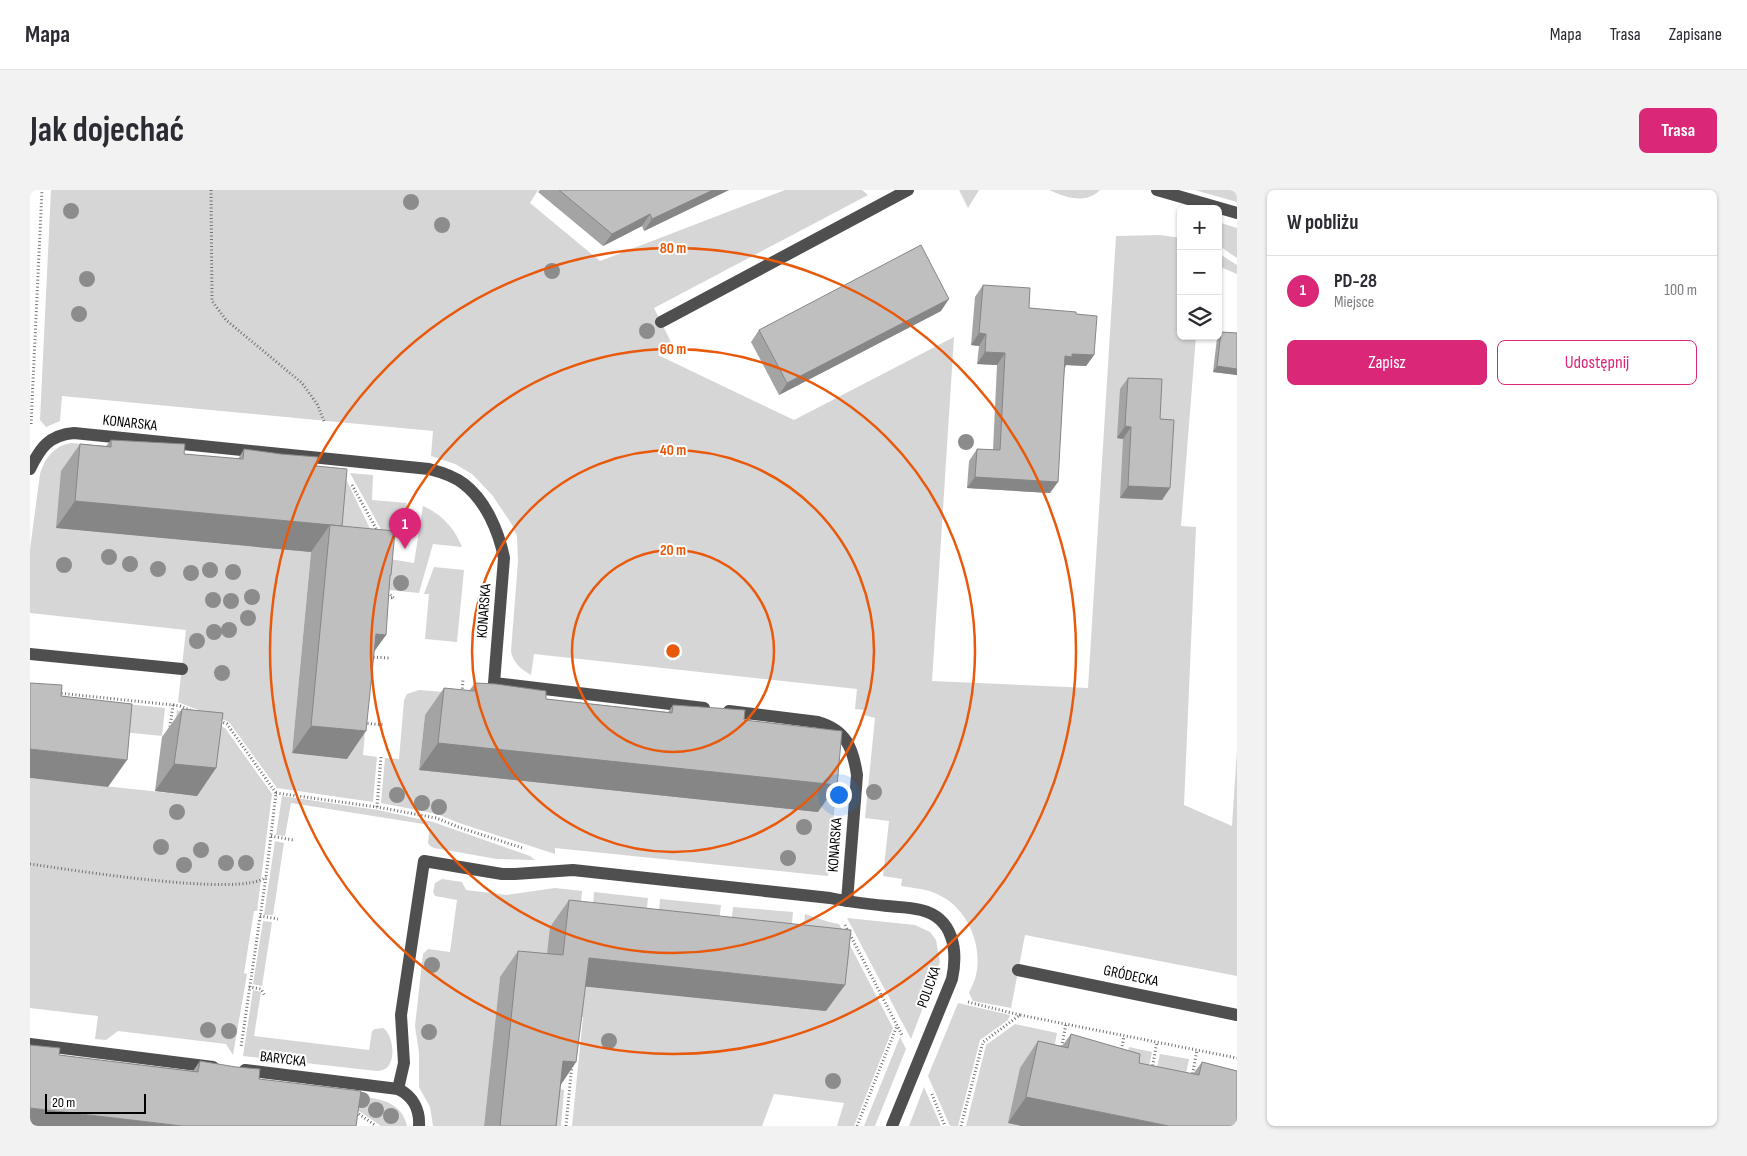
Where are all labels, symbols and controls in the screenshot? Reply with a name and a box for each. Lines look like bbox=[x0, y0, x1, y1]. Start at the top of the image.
text: Mapa bbox=[25, 20, 70, 49]
text: Mapa bbox=[1550, 24, 1582, 45]
text: Trasa bbox=[1610, 24, 1641, 45]
text: Zapisane bbox=[1669, 24, 1722, 45]
button: Trasa bbox=[1639, 108, 1717, 153]
text: Jak dojechać bbox=[30, 109, 184, 152]
map controls bbox=[1177, 205, 1222, 340]
button: + bbox=[1177, 205, 1222, 250]
text: W pobliżu bbox=[1287, 210, 1358, 235]
text: 80 m bbox=[660, 239, 686, 258]
button: − bbox=[1177, 250, 1222, 295]
text: PD-28 bbox=[1334, 270, 1377, 293]
text: 1 bbox=[1300, 281, 1306, 300]
text: 100 m bbox=[1664, 281, 1697, 300]
text: Miejsce bbox=[1334, 293, 1374, 312]
button: layers bbox=[1177, 295, 1222, 340]
text: 60 m bbox=[660, 340, 686, 359]
button: Zapisz bbox=[1287, 340, 1487, 385]
button: Udostępnij bbox=[1497, 340, 1697, 385]
street label: KONARSKA bbox=[102, 411, 159, 435]
text: 40 m bbox=[660, 441, 686, 460]
pin: 1 bbox=[389, 508, 421, 549]
text: 20 m bbox=[660, 541, 686, 560]
street label: KONARSKA bbox=[473, 583, 495, 639]
centre of rings bbox=[664, 642, 682, 660]
your location bbox=[826, 782, 852, 808]
street label: KONARSKA bbox=[824, 817, 846, 873]
street label: GRÓDECKA bbox=[1102, 961, 1161, 991]
street label: POLICKA bbox=[913, 963, 945, 1010]
street label: BARYCKA bbox=[259, 1047, 308, 1071]
scale bar bbox=[45, 1091, 146, 1114]
text: 20 m bbox=[52, 1094, 75, 1111]

